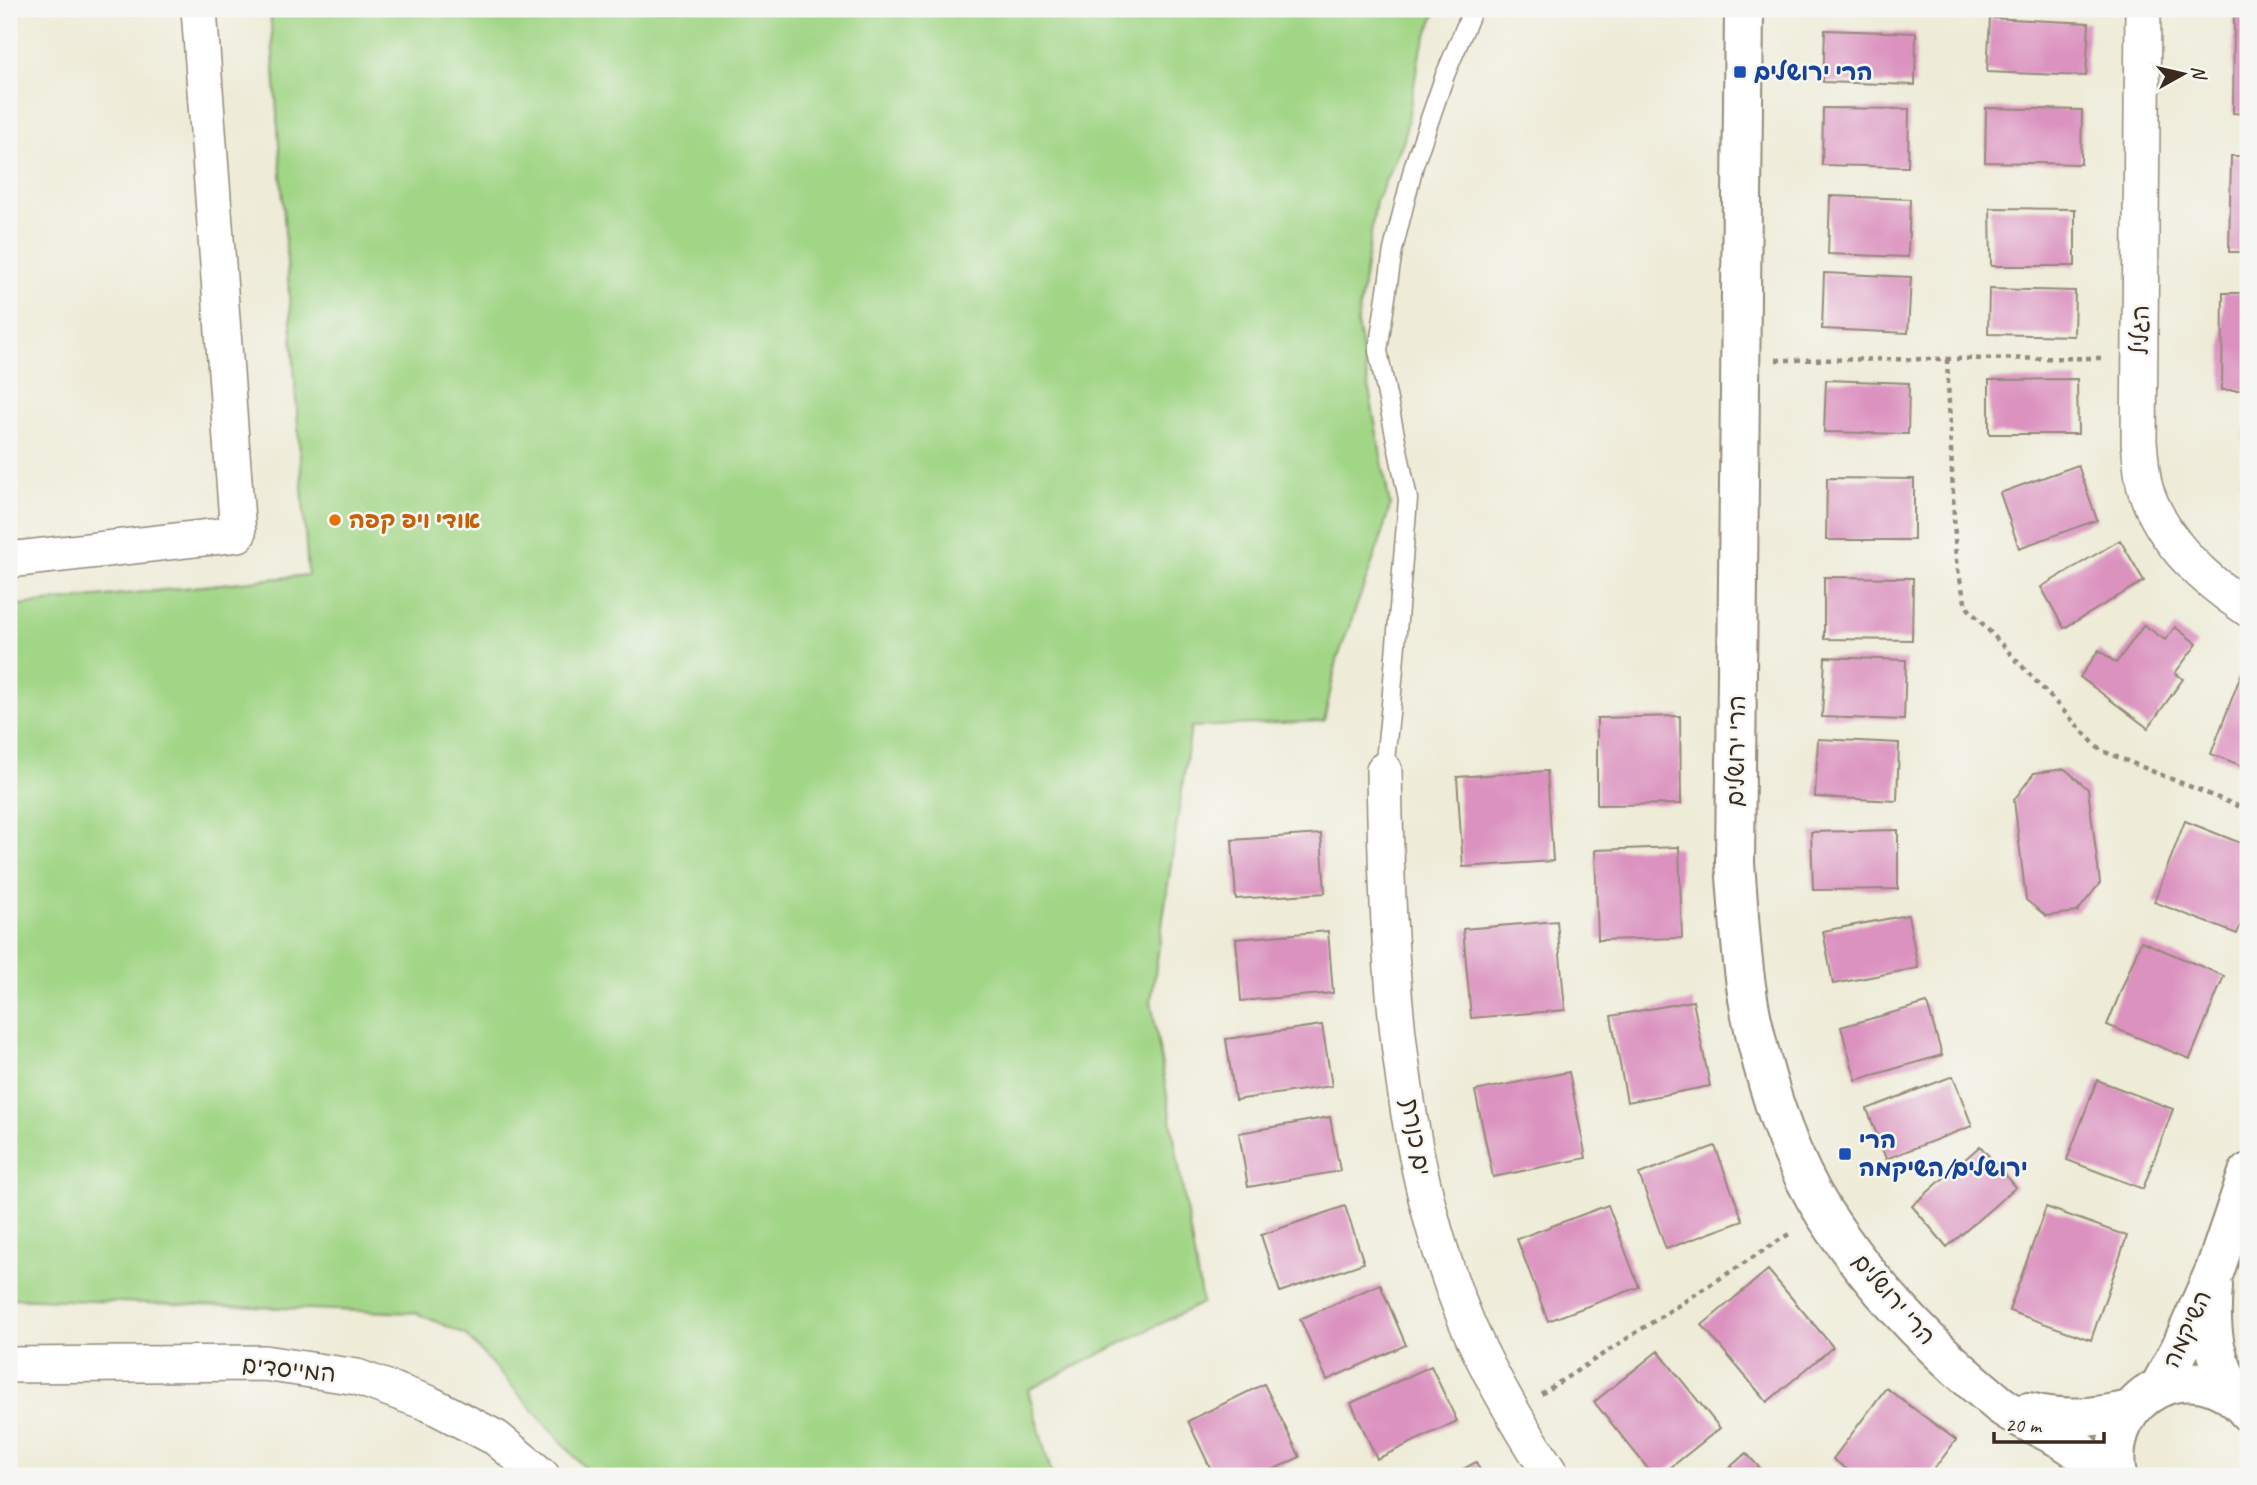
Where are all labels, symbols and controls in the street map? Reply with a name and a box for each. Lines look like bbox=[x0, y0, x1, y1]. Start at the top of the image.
north arrow bbox=[2148, 38, 2218, 108]
place label: הרי ירושלים bbox=[1754, 57, 1872, 87]
marker: הרי ירושלים bbox=[1732, 64, 1748, 80]
text: N bbox=[2186, 64, 2212, 82]
street label: הגליל bbox=[2125, 305, 2155, 355]
place label: אודי ויפ קפה bbox=[349, 505, 480, 535]
marker: אודי ויפ קפה bbox=[327, 512, 343, 528]
street label: הרי ירושלים bbox=[1720, 695, 1752, 807]
street label: ים כנרת bbox=[1394, 1096, 1438, 1178]
place label: הרי ירושלים/השיקמה bbox=[1859, 1125, 2028, 1183]
marker: הרי ירושלים/השיקמה bbox=[1837, 1146, 1853, 1162]
street label: הרי ירושלים bbox=[1846, 1247, 1942, 1351]
street label: השיקמה bbox=[2156, 1285, 2218, 1373]
street label: המייסדים bbox=[241, 1349, 337, 1389]
scale bar bbox=[1994, 1401, 2105, 1445]
text: 20 m bbox=[2005, 1412, 2043, 1438]

